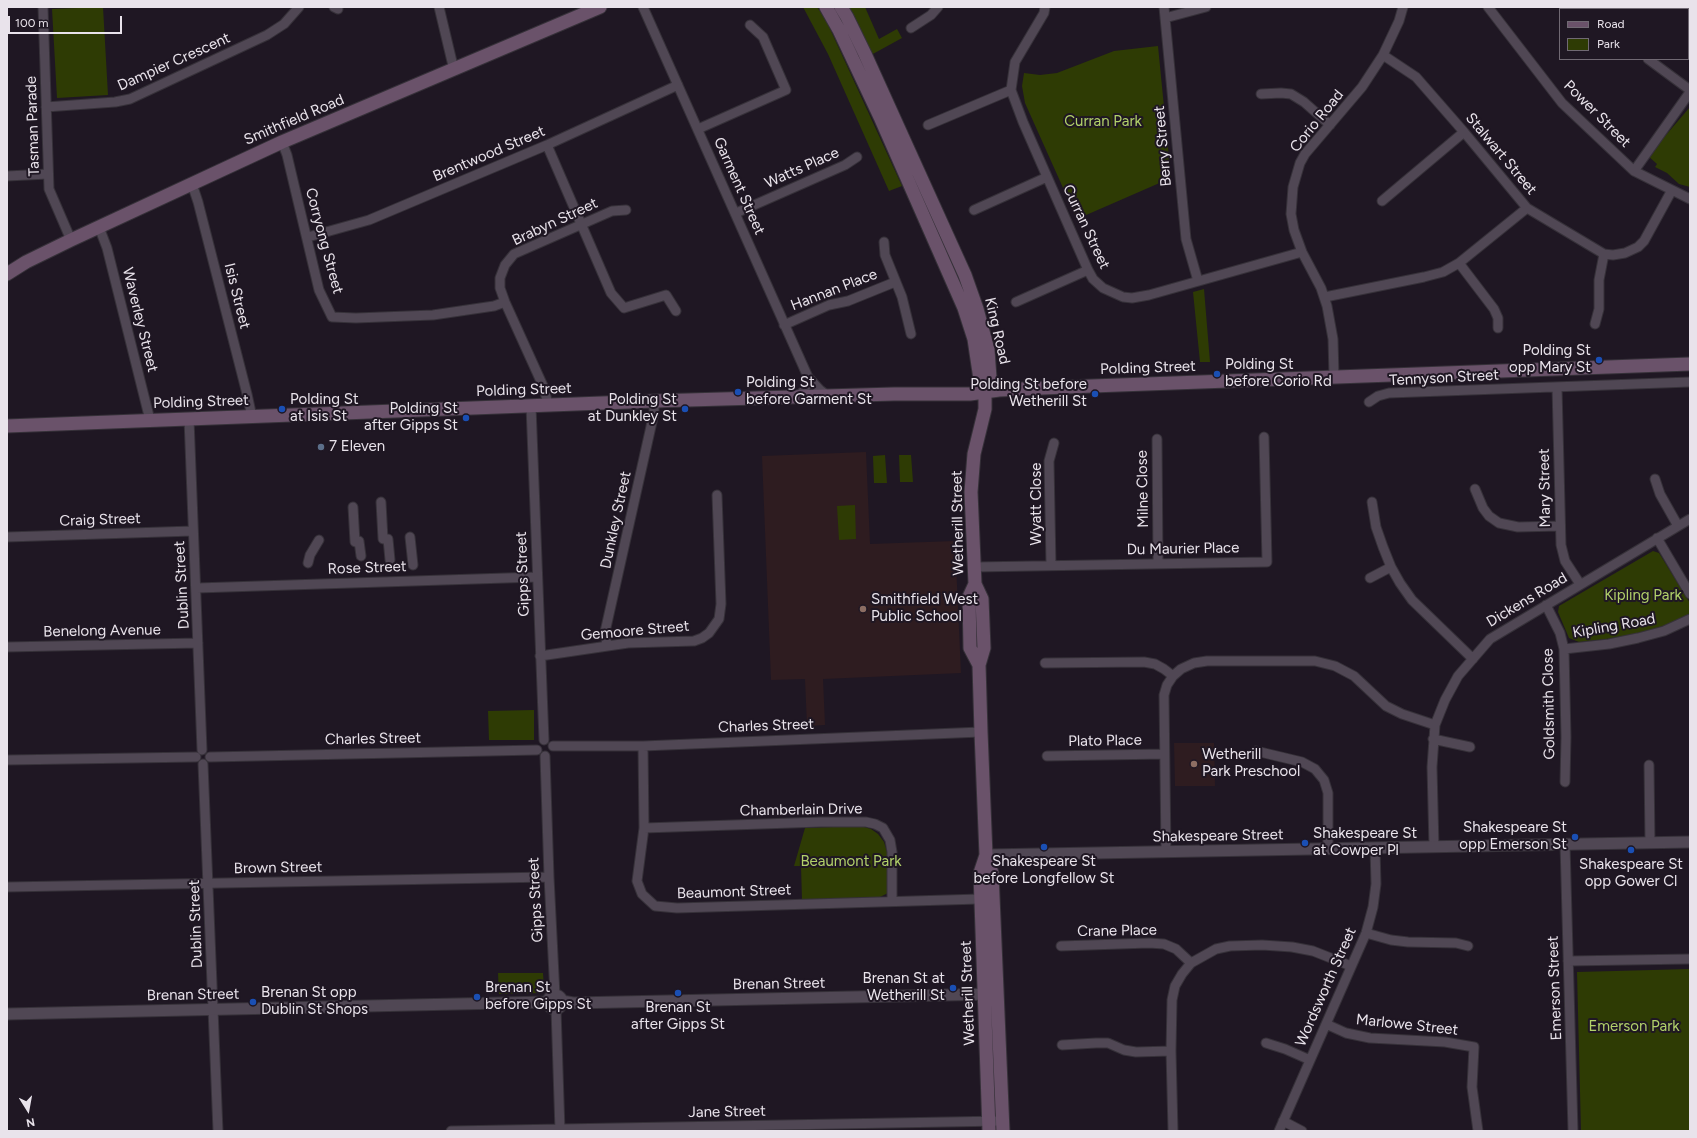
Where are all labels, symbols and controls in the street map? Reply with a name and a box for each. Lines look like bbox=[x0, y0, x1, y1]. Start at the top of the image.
scale bar bbox=[10, 8, 124, 34]
legend bbox=[1559, 8, 1689, 60]
text: 100 m bbox=[15, 16, 49, 30]
text: Road bbox=[1597, 17, 1625, 31]
street label: Dampier Crescent bbox=[115, 29, 233, 95]
text: Park bbox=[1597, 37, 1620, 51]
street label: Tasman Parade bbox=[22, 76, 44, 176]
street label: Power Street bbox=[1560, 77, 1634, 151]
street label: Corio Road bbox=[1286, 86, 1348, 156]
street label: Smithfield Road bbox=[241, 91, 347, 149]
street label: Berry Street bbox=[1151, 105, 1175, 187]
street label: Stalwart Street bbox=[1461, 109, 1541, 199]
park label: Curran Park bbox=[1064, 113, 1142, 131]
street label: Brentwood Street bbox=[430, 122, 548, 186]
street label: Garment Street bbox=[709, 134, 769, 238]
street label: Watts Place bbox=[762, 144, 842, 192]
street label: Curran Street bbox=[1059, 182, 1113, 272]
street label: Corryong Street bbox=[301, 186, 347, 296]
street label: Brabyn Street bbox=[509, 194, 601, 250]
street label: Isis Street bbox=[220, 261, 254, 331]
street label: Hannan Place bbox=[788, 265, 880, 315]
street label: Waverley Street bbox=[118, 266, 162, 374]
street label: King Road bbox=[981, 296, 1013, 366]
place label: Polding St opp Mary St bbox=[1509, 342, 1591, 377]
marker: Polding St opp Mary St bbox=[1594, 355, 1604, 365]
place label: Polding St before Corio Rd bbox=[1225, 356, 1332, 391]
street label: Polding Street bbox=[1100, 357, 1196, 379]
street label: Tennyson Street bbox=[1389, 366, 1499, 390]
marker: Polding St before Corio Rd bbox=[1212, 369, 1222, 379]
place label: Polding St before Garment St bbox=[746, 374, 872, 409]
place label: Polding St before Wetherill St bbox=[970, 376, 1087, 411]
street label: Polding Street bbox=[476, 379, 572, 401]
marker: Polding St before Garment St bbox=[733, 387, 743, 397]
marker: Polding St before Wetherill St bbox=[1090, 389, 1100, 399]
street label: Polding Street bbox=[153, 391, 249, 413]
place label: Polding St at Isis St bbox=[290, 391, 359, 426]
place label: Polding St at Dunkley St bbox=[588, 391, 677, 426]
place label: Polding St after Gipps St bbox=[364, 400, 458, 435]
marker: Polding St at Isis St bbox=[277, 404, 287, 414]
marker: Polding St at Dunkley St bbox=[680, 404, 690, 414]
marker: Polding St after Gipps St bbox=[461, 413, 471, 423]
place label: 7 Eleven bbox=[329, 438, 385, 456]
marker: 7 Eleven bbox=[316, 442, 326, 452]
street label: Mary Street bbox=[1535, 448, 1555, 528]
street label: Milne Close bbox=[1133, 450, 1153, 528]
street label: Wyatt Close bbox=[1028, 463, 1046, 545]
street label: Dunkley Street bbox=[597, 470, 635, 570]
street label: Wetherill Street bbox=[948, 470, 968, 576]
street label: Craig Street bbox=[59, 510, 141, 530]
street label: Gipps Street bbox=[513, 531, 533, 617]
street label: Du Maurier Place bbox=[1127, 539, 1239, 559]
street label: Dublin Street bbox=[171, 540, 193, 630]
street label: Rose Street bbox=[327, 558, 407, 578]
street label: Dickens Road bbox=[1483, 569, 1571, 631]
park label: Kipling Park bbox=[1604, 587, 1682, 605]
place label: Smithfield West Public School bbox=[871, 591, 978, 626]
marker: Smithfield West Public School bbox=[858, 604, 868, 614]
street label: Kipling Road bbox=[1571, 610, 1657, 642]
street label: Gemoore Street bbox=[580, 617, 690, 645]
street label: Benelong Avenue bbox=[43, 621, 161, 641]
street label: Goldsmith Close bbox=[1539, 648, 1559, 760]
street label: Charles Street bbox=[718, 715, 814, 737]
street label: Charles Street bbox=[325, 729, 421, 749]
street label: Plato Place bbox=[1068, 731, 1142, 751]
place label: Wetherill Park Preschool bbox=[1202, 746, 1300, 781]
marker: Wetherill Park Preschool bbox=[1189, 759, 1199, 769]
street label: Chamberlain Drive bbox=[739, 800, 863, 820]
place label: Shakespeare St opp Emerson St bbox=[1459, 819, 1567, 854]
place label: Shakespeare St at Cowper Pl bbox=[1313, 825, 1417, 860]
street label: Shakespeare Street bbox=[1152, 826, 1284, 846]
marker: Shakespeare St opp Emerson St bbox=[1570, 832, 1580, 842]
marker: Shakespeare St at Cowper Pl bbox=[1300, 838, 1310, 848]
marker: Shakespeare St before Longfellow St bbox=[1039, 842, 1049, 852]
marker: Shakespeare St opp Gower Cl bbox=[1626, 845, 1636, 855]
park label: Beaumont Park bbox=[800, 853, 902, 871]
place label: Shakespeare St before Longfellow St bbox=[974, 853, 1114, 888]
place label: Shakespeare St opp Gower Cl bbox=[1579, 856, 1683, 891]
street label: Gipps Street bbox=[525, 857, 547, 943]
street label: Brown Street bbox=[234, 858, 322, 878]
street label: Dublin Street bbox=[185, 880, 207, 968]
street label: Beaumont Street bbox=[676, 881, 792, 903]
street label: Crane Place bbox=[1077, 921, 1157, 941]
street label: Wordsworth Street bbox=[1292, 925, 1360, 1049]
street label: Emerson Street bbox=[1544, 935, 1566, 1041]
street label: Wetherill Street bbox=[957, 940, 979, 1046]
place label: Brenan St at Wetherill St bbox=[863, 970, 945, 1005]
street label: Brenan Street bbox=[733, 974, 825, 994]
place label: Brenan St before Gipps St bbox=[485, 979, 591, 1014]
marker: Brenan St at Wetherill St bbox=[948, 983, 958, 993]
place label: Brenan St opp Dublin St Shops bbox=[261, 984, 368, 1019]
street label: Brenan Street bbox=[147, 985, 239, 1005]
marker: Brenan St after Gipps St bbox=[673, 988, 683, 998]
marker: Brenan St before Gipps St bbox=[472, 992, 482, 1002]
marker: Brenan St opp Dublin St Shops bbox=[248, 997, 258, 1007]
place label: Brenan St after Gipps St bbox=[631, 999, 725, 1034]
street label: Marlowe Street bbox=[1355, 1011, 1459, 1039]
park label: Emerson Park bbox=[1588, 1018, 1680, 1036]
north arrow bbox=[8, 1090, 48, 1130]
street label: Jane Street bbox=[688, 1102, 766, 1122]
text: N bbox=[25, 1115, 36, 1129]

